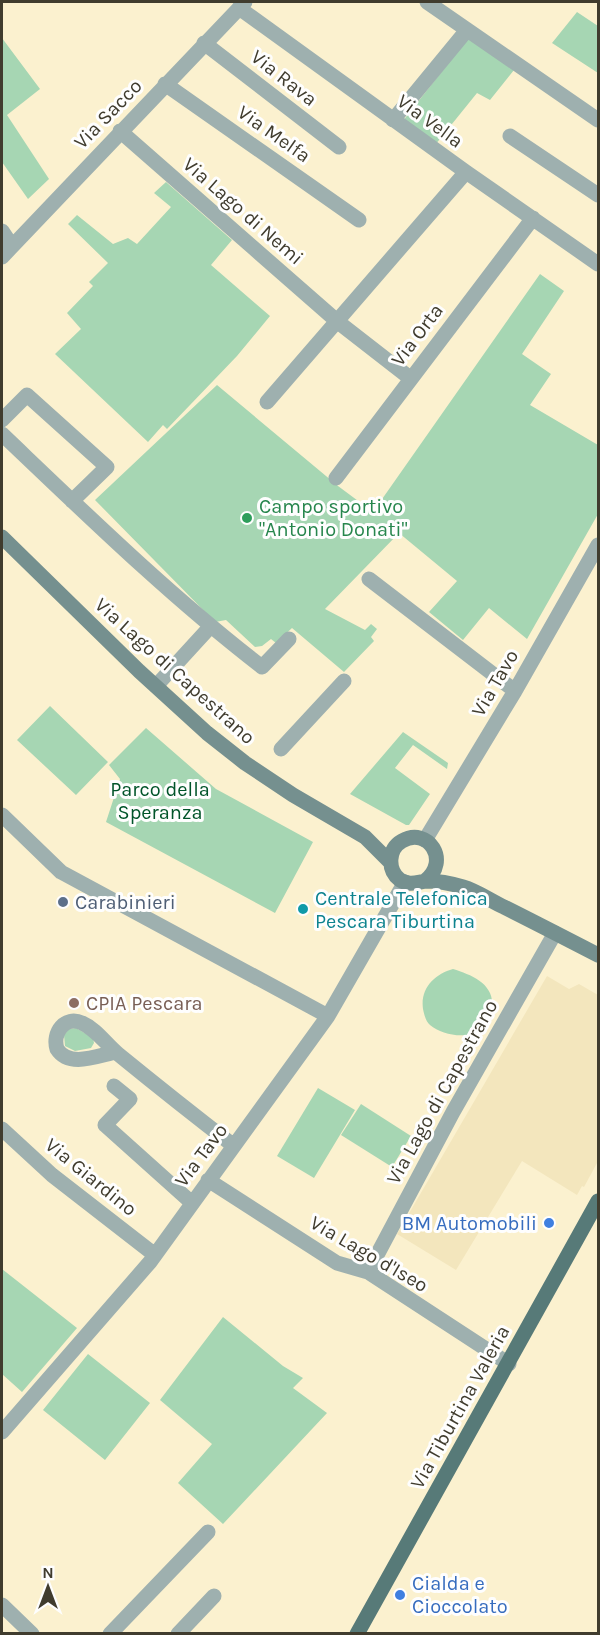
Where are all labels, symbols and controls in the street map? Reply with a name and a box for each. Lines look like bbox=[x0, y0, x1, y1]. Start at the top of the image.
street label: Via Rava bbox=[246, 45, 322, 111]
street label: Via Sacco bbox=[69, 74, 147, 154]
street label: Via Vella bbox=[392, 89, 468, 153]
street label: Via Melfa bbox=[233, 101, 315, 167]
street label: Via Lago di Nemi bbox=[178, 153, 308, 269]
street label: Via Orta bbox=[386, 299, 448, 371]
place label: Campo sportivo "Antonio Donati" bbox=[259, 495, 408, 541]
marker: Campo sportivo "Antonio Donati" bbox=[240, 511, 254, 525]
street label: Via Lago di Capestrano bbox=[90, 593, 260, 749]
street label: Via Tavo bbox=[467, 646, 523, 720]
park label: Parco della Speranza bbox=[110, 778, 210, 824]
place label: Centrale Telefonica Pescara Tiburtina bbox=[315, 887, 488, 933]
place label: Carabinieri bbox=[75, 891, 176, 914]
marker: Carabinieri bbox=[56, 895, 70, 909]
marker: Centrale Telefonica Pescara Tiburtina bbox=[296, 902, 310, 916]
place label: CPIA Pescara bbox=[86, 992, 203, 1015]
marker: CPIA Pescara bbox=[67, 996, 81, 1010]
street label: Via Lago di Capestrano bbox=[382, 996, 502, 1188]
street label: Via Tavo bbox=[170, 1119, 232, 1191]
street label: Via Giardino bbox=[41, 1133, 141, 1221]
street label: Via Lago d'Iseo bbox=[306, 1211, 432, 1297]
place label: BM Automobili bbox=[402, 1212, 537, 1235]
marker: BM Automobili bbox=[542, 1216, 556, 1230]
street label: Via Tiburtina Valeria bbox=[406, 1321, 514, 1493]
north arrow bbox=[18, 1557, 78, 1617]
text: N bbox=[42, 1563, 54, 1582]
place label: Cialda e Cioccolato bbox=[412, 1572, 508, 1618]
marker: Cialda e Cioccolato bbox=[393, 1588, 407, 1602]

